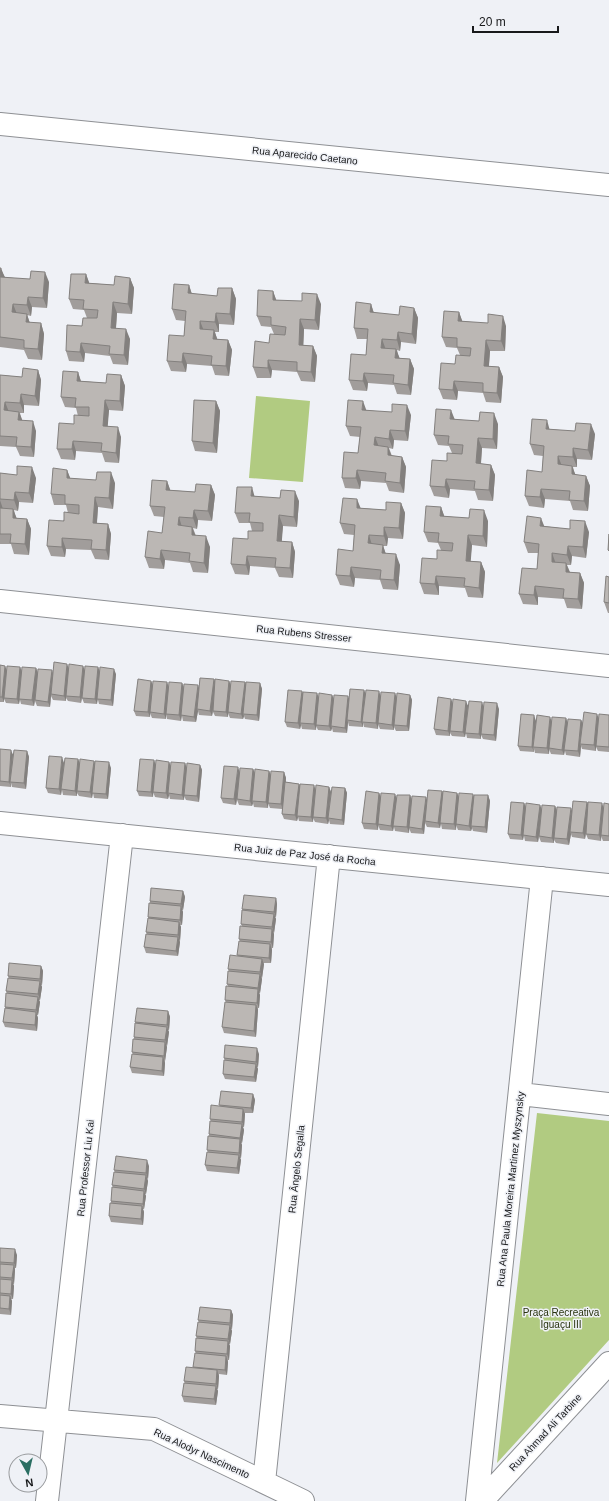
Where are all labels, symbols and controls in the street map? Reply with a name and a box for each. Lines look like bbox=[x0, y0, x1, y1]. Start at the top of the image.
scale bar bbox=[473, 8, 558, 34]
text: 20 m bbox=[479, 15, 506, 29]
street label: Rua Aparecido Caetano bbox=[252, 144, 359, 167]
street label: Rua Rubens Stresser bbox=[256, 623, 353, 644]
street label: Rua Juiz de Paz José da Rocha bbox=[234, 842, 377, 867]
street label: Rua Ana Paula Moreira Martinez Myszynsky bbox=[495, 1091, 526, 1287]
street label: Rua Professor Liu Kai bbox=[75, 1119, 96, 1217]
street label: Rua Ângelo Segalla bbox=[285, 1124, 307, 1214]
park label: Praça Recreativa Iguaçu III bbox=[523, 1307, 600, 1330]
street label: Rua Ahmad Ali Tarbine bbox=[507, 1391, 584, 1473]
street label: Rua Alodyr Nascimento bbox=[152, 1426, 252, 1481]
north arrow bbox=[8, 1453, 48, 1493]
text: N bbox=[25, 1476, 34, 1489]

